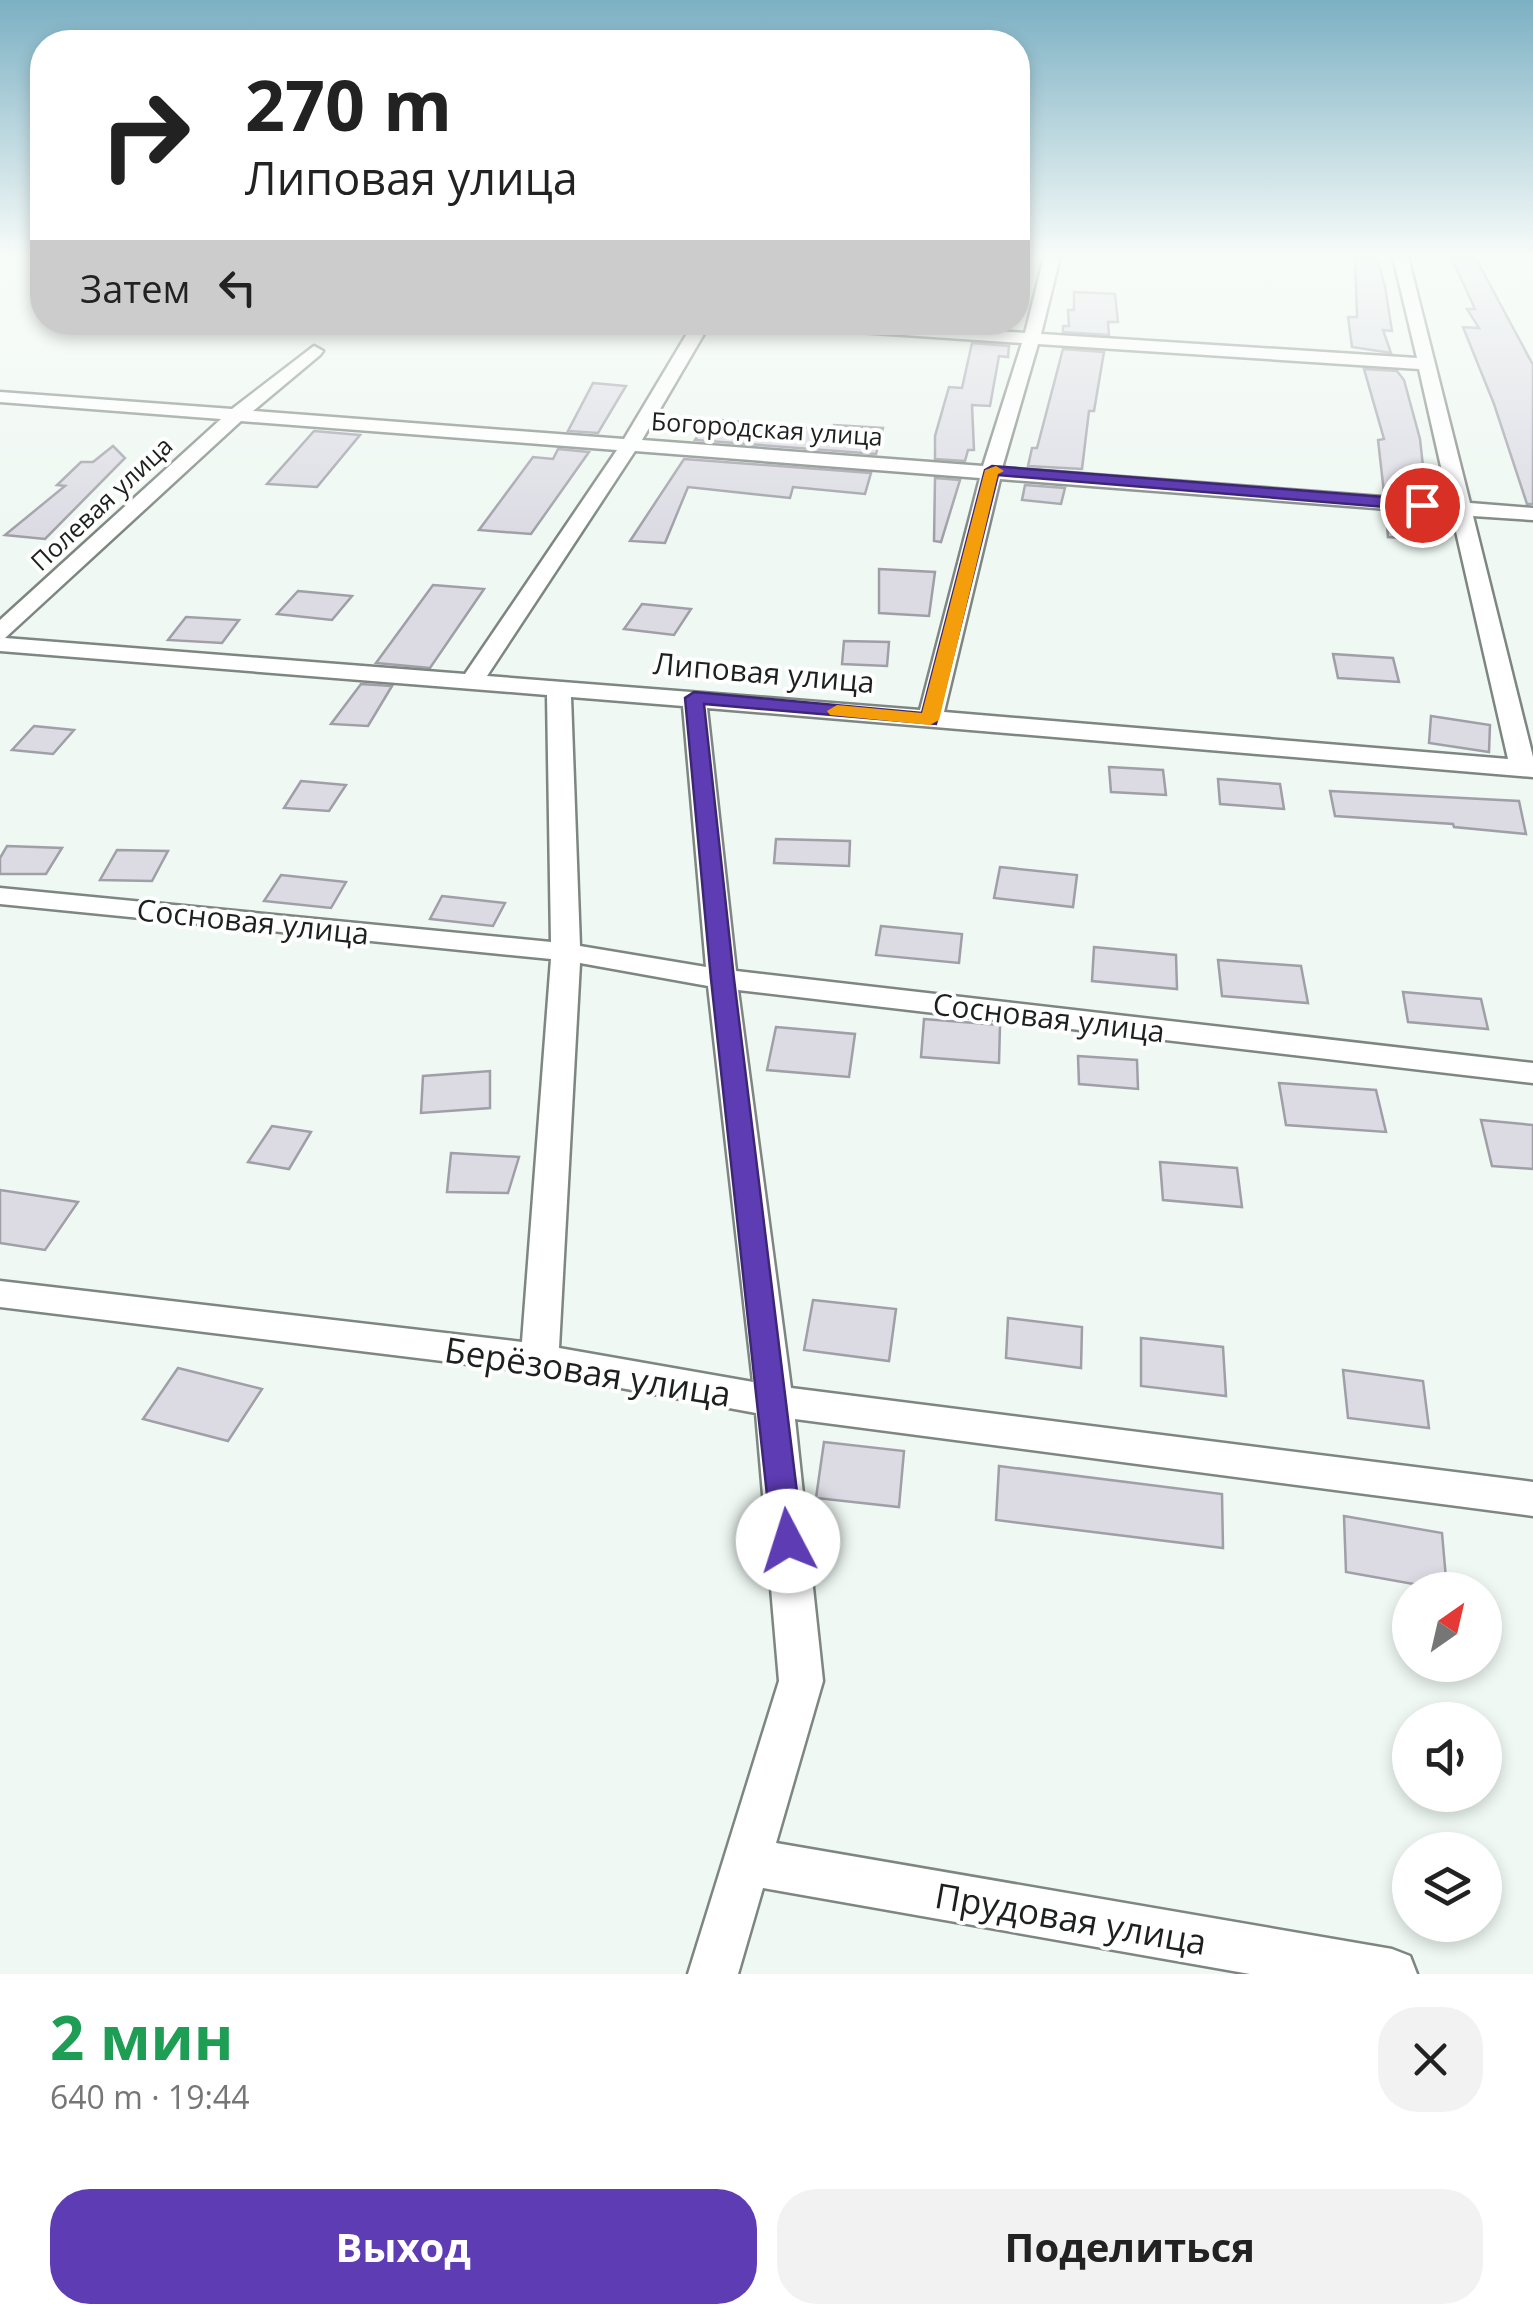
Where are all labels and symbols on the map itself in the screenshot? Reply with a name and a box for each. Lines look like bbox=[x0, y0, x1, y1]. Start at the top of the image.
street label: Богородская улица bbox=[650, 403, 884, 453]
street label: Полевая улица bbox=[23, 428, 179, 578]
pin bbox=[1380, 463, 1465, 548]
street label: Липовая улица bbox=[652, 642, 876, 702]
street label: Сосновая улица bbox=[135, 888, 371, 954]
street label: Сосновая улица bbox=[931, 982, 1167, 1052]
street label: Берёзовая улица bbox=[441, 1325, 735, 1417]
position arrow bbox=[736, 1489, 840, 1593]
north arrow bbox=[1392, 1572, 1502, 1682]
street label: Прудовая улица bbox=[932, 1871, 1210, 1965]

